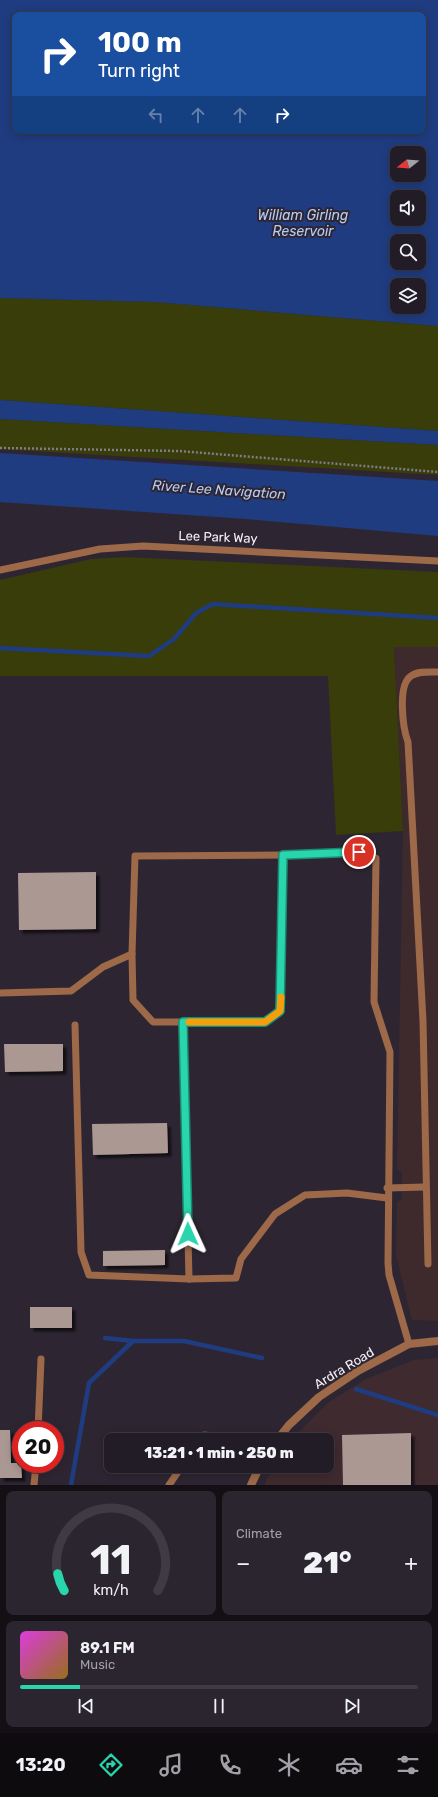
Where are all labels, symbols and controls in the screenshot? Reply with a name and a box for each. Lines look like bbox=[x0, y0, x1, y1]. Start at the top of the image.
text: 100 m bbox=[98, 26, 182, 59]
icon: right bbox=[32, 28, 84, 80]
text: Turn right bbox=[98, 60, 180, 82]
icon: left bbox=[145, 104, 167, 126]
icon: ahead bbox=[187, 104, 209, 126]
icon: ahead bbox=[229, 104, 251, 126]
icon: right bbox=[271, 104, 293, 126]
north arrow bbox=[390, 146, 426, 182]
map controls bbox=[390, 146, 426, 314]
button: sound bbox=[390, 190, 426, 226]
water label: William Girling Reservoir bbox=[258, 207, 348, 240]
button: search bbox=[390, 234, 426, 270]
button: layers bbox=[390, 278, 426, 314]
water label: River Lee Navigation bbox=[152, 477, 286, 503]
street label: Lee Park Way bbox=[178, 528, 258, 546]
pin bbox=[342, 835, 376, 869]
icon: arrive bbox=[348, 841, 370, 863]
position arrow bbox=[167, 1213, 209, 1255]
street label: Ardra Road bbox=[311, 1344, 377, 1392]
speed limit sign: 20 bbox=[12, 1421, 64, 1473]
text: 13:21 · 1 min · 250 m bbox=[144, 1444, 294, 1462]
text: Climate bbox=[236, 1526, 282, 1541]
text: 11 bbox=[90, 1535, 132, 1584]
text: 21° bbox=[303, 1545, 352, 1581]
text: − bbox=[236, 1550, 250, 1577]
text: + bbox=[404, 1550, 418, 1577]
text: km/h bbox=[93, 1582, 129, 1599]
text: 89.1 FM bbox=[80, 1639, 135, 1657]
text: Music bbox=[80, 1657, 115, 1672]
icon: previous bbox=[75, 1695, 97, 1717]
icon: pause bbox=[208, 1695, 230, 1717]
icon: next bbox=[341, 1695, 363, 1717]
icon: directions bbox=[97, 1751, 125, 1779]
icon: music bbox=[157, 1751, 185, 1779]
icon: phone bbox=[216, 1751, 244, 1779]
icon: climate bbox=[275, 1751, 303, 1779]
icon: car bbox=[335, 1751, 363, 1779]
icon: filters bbox=[394, 1751, 422, 1779]
text: 13:20 bbox=[16, 1754, 66, 1776]

